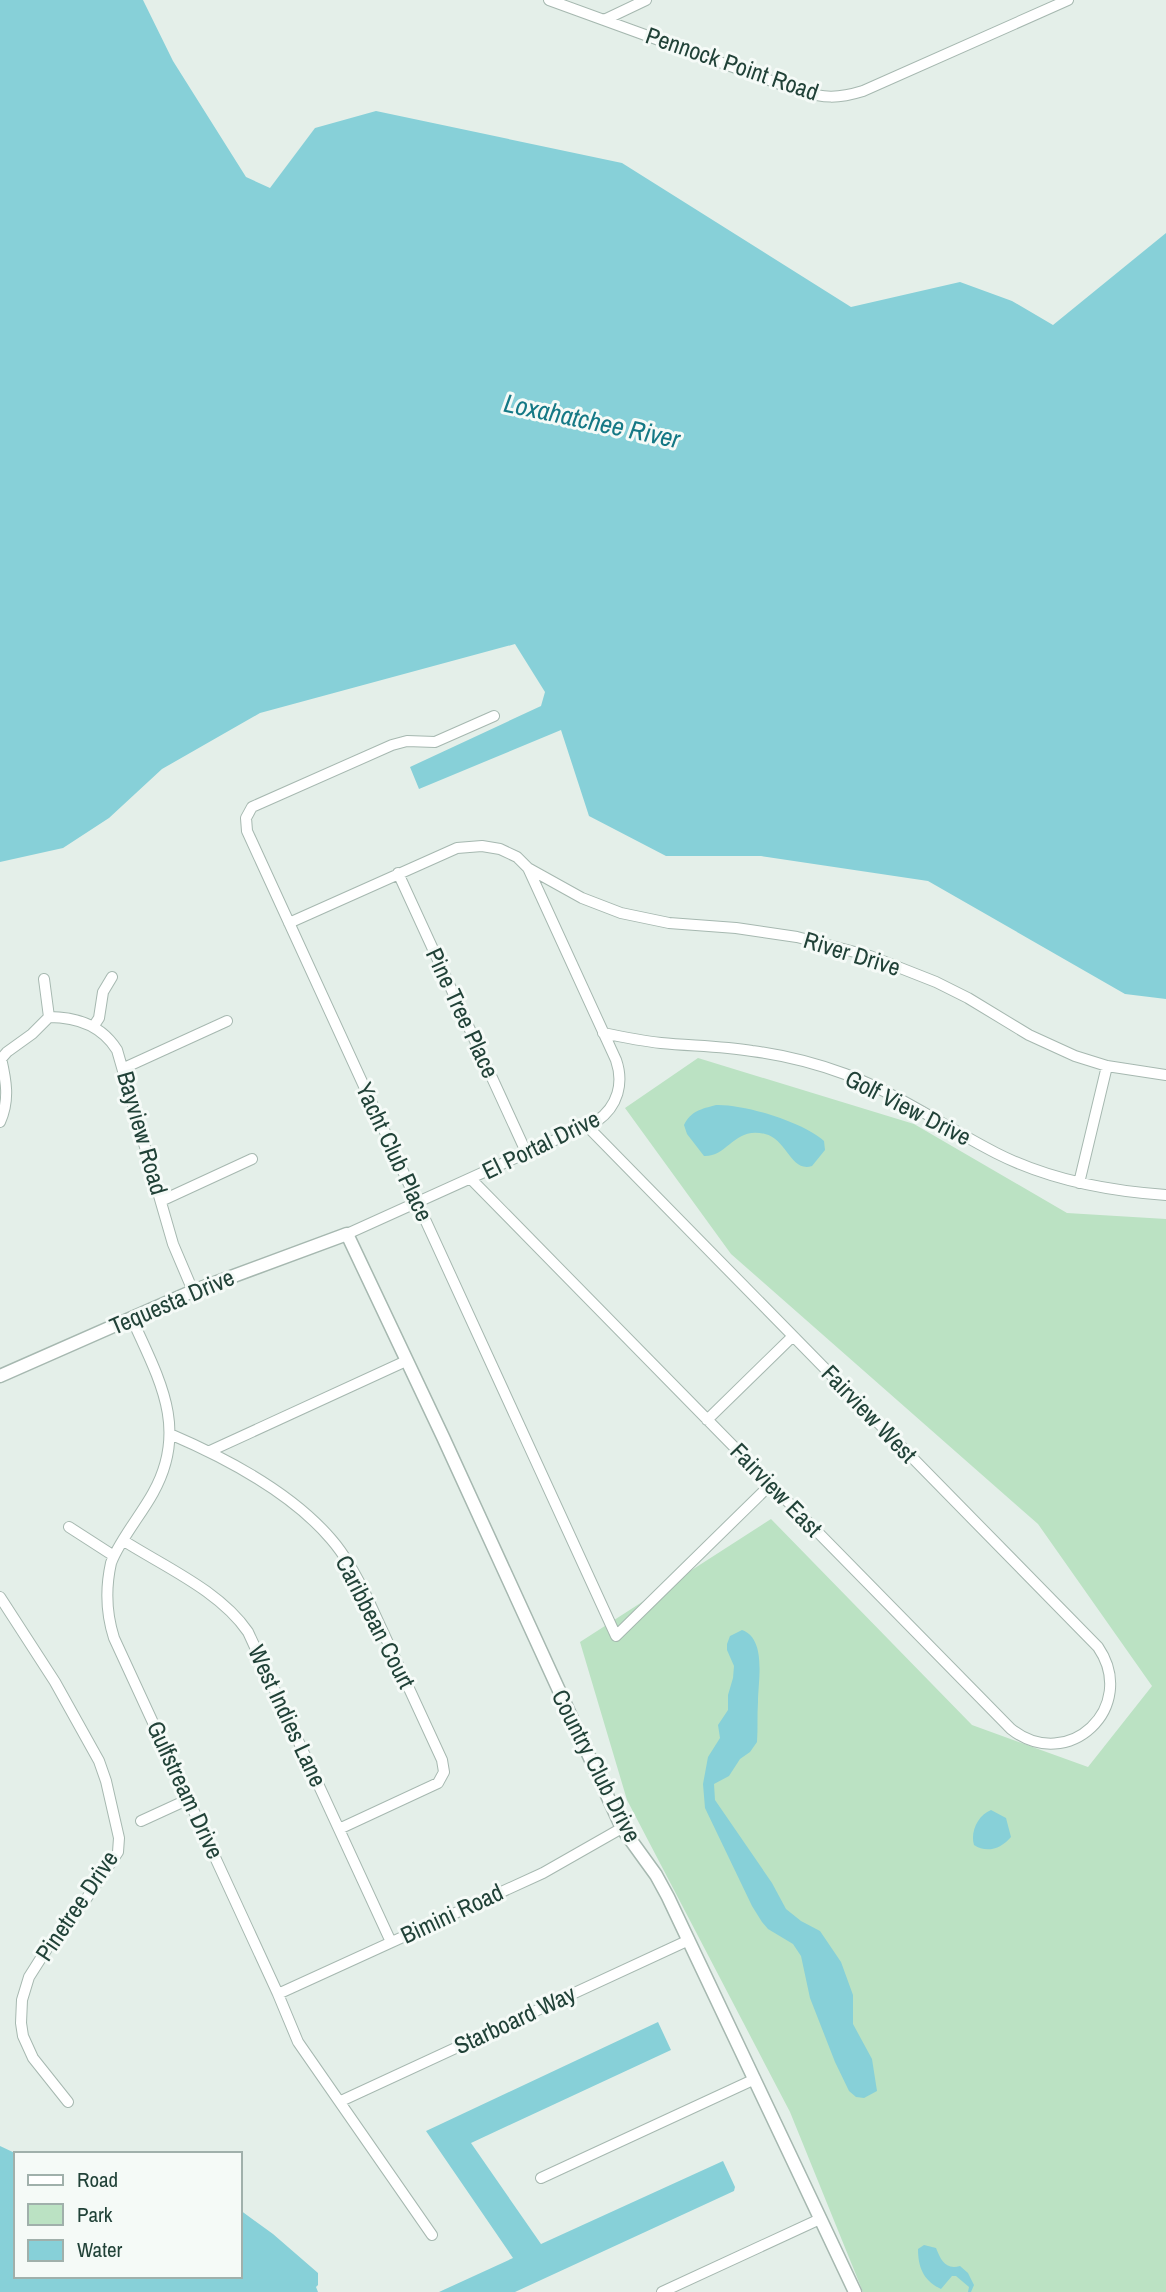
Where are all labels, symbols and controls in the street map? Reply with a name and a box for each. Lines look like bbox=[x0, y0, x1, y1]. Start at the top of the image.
street label: Pennock Point Road bbox=[642, 19, 823, 108]
water label: Loxahatchee River bbox=[501, 385, 684, 456]
street label: River Drive bbox=[800, 923, 905, 983]
street label: Pine Tree Place bbox=[419, 942, 507, 1083]
street label: Golf View Drive bbox=[840, 1062, 977, 1153]
street label: Bayview Road bbox=[110, 1067, 176, 1198]
street label: Yacht Club Place bbox=[349, 1077, 441, 1226]
street label: El Portal Drive bbox=[477, 1102, 605, 1186]
street label: Tequesta Drive bbox=[104, 1260, 239, 1342]
street label: Fairview West bbox=[815, 1357, 925, 1470]
street label: Fairview East bbox=[724, 1435, 830, 1544]
street label: Caribbean Court bbox=[329, 1549, 423, 1694]
street label: West Indies Lane bbox=[241, 1640, 335, 1792]
street label: Country Club Drive bbox=[545, 1684, 649, 1847]
street label: Gulfstream Drive bbox=[140, 1715, 232, 1864]
street label: Pinetree Drive bbox=[27, 1844, 125, 1967]
street label: Bimini Road bbox=[395, 1875, 508, 1951]
street label: Starboard Way bbox=[449, 1977, 581, 2061]
legend bbox=[14, 2152, 242, 2278]
text: Road bbox=[77, 2165, 118, 2194]
text: Park bbox=[77, 2200, 113, 2229]
text: Water bbox=[77, 2235, 123, 2264]

